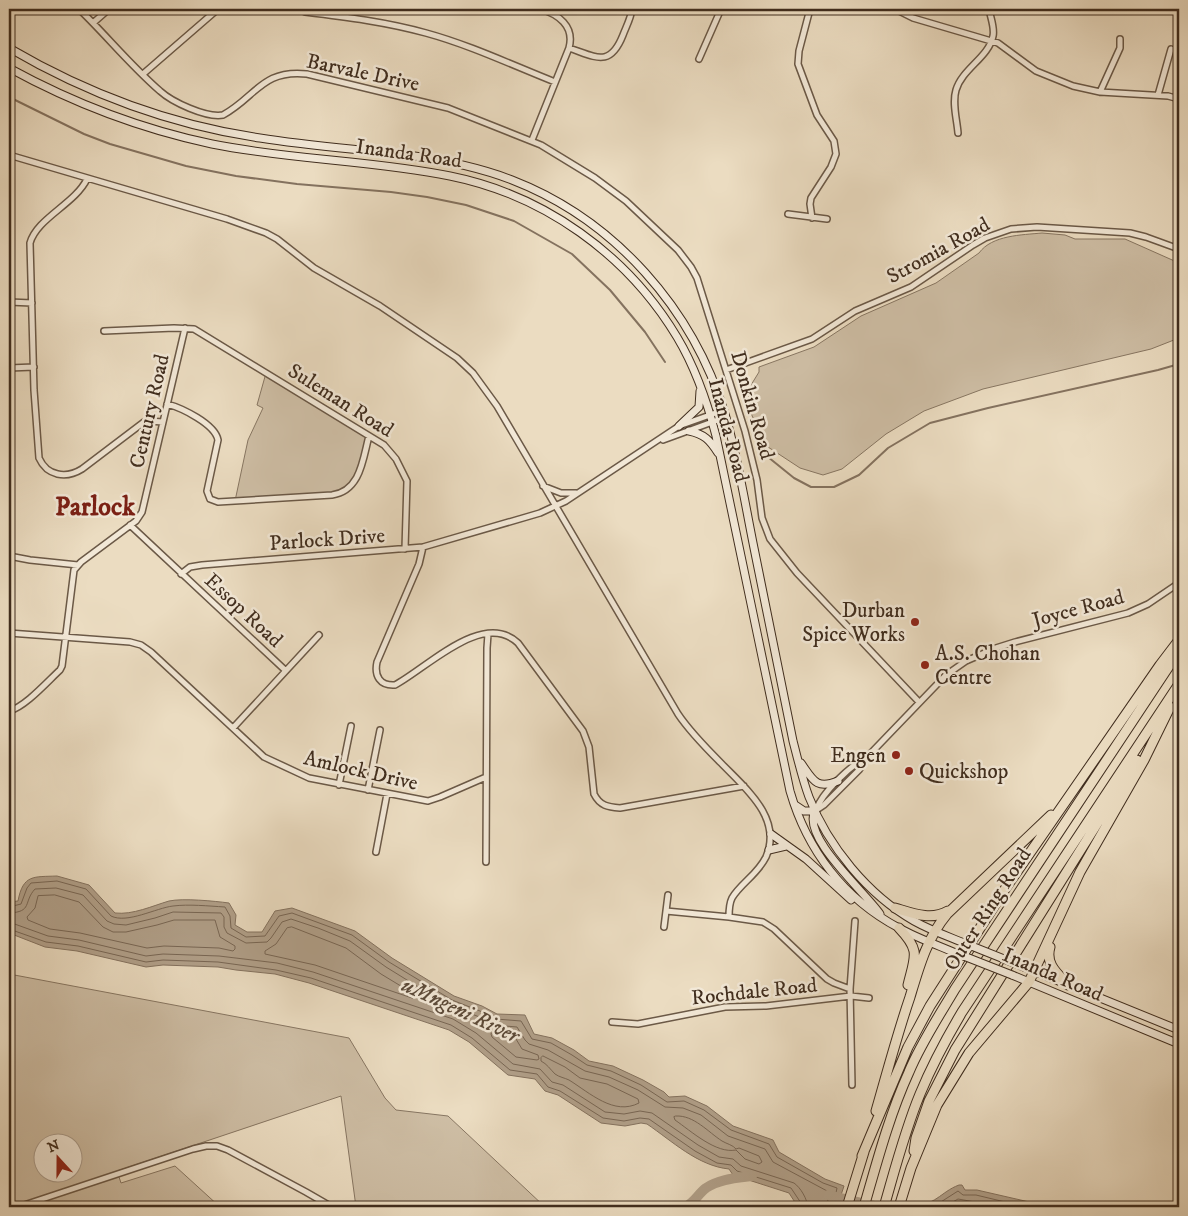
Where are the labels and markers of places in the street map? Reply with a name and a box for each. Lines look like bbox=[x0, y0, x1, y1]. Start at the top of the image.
place label: Durban Spice Works bbox=[802, 598, 905, 648]
marker: Durban Spice Works bbox=[909, 616, 921, 628]
place label: A.S. Chohan Centre bbox=[935, 641, 1040, 691]
marker: A.S. Chohan Centre bbox=[919, 659, 931, 671]
place label: Engen bbox=[830, 743, 886, 769]
marker: Engen bbox=[890, 749, 902, 761]
place label: Quickshop bbox=[919, 759, 1008, 785]
marker: Quickshop bbox=[903, 765, 915, 777]

